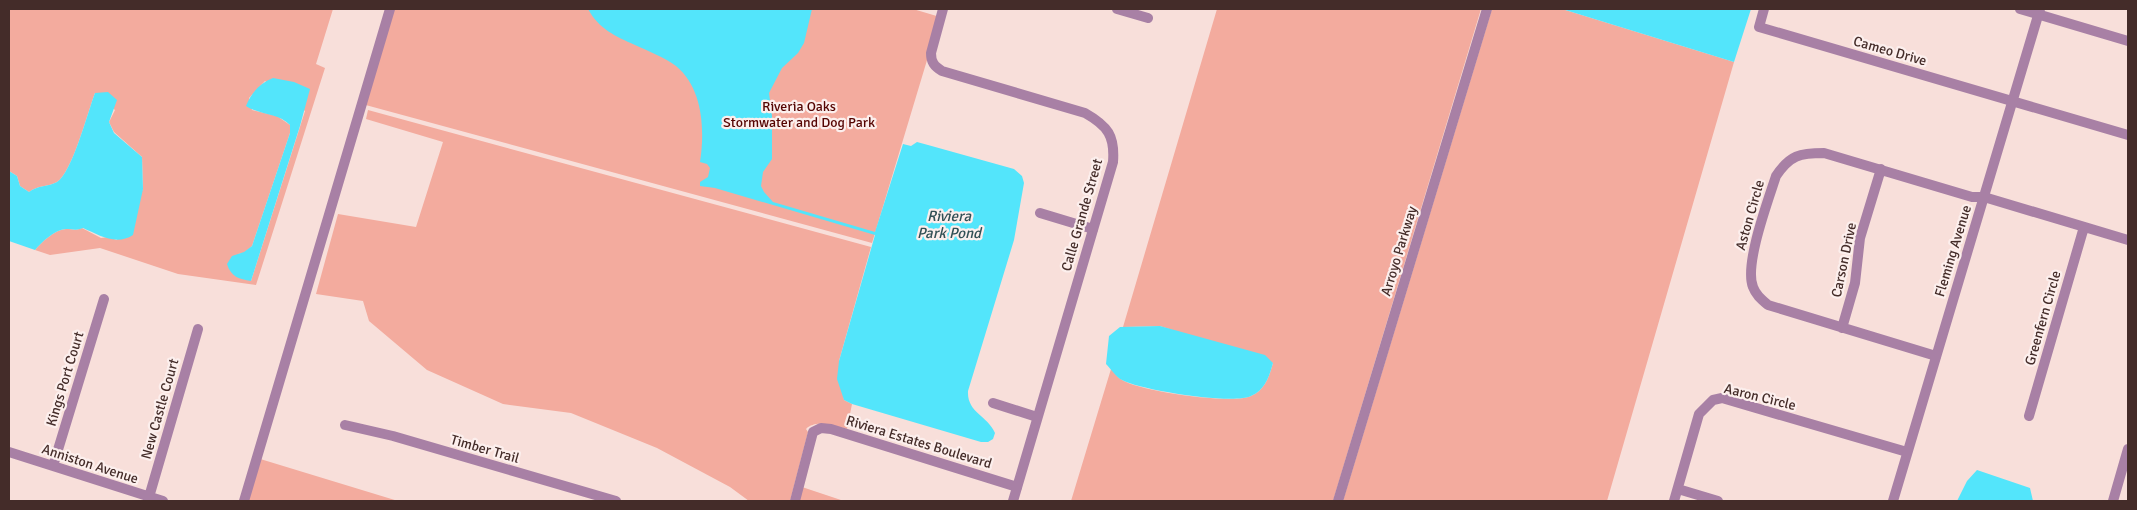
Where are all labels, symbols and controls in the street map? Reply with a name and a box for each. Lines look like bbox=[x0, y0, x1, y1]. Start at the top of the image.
street label: Cameo Drive bbox=[1851, 32, 1929, 70]
park label: Riveria Oaks Stormwater and Dog Park bbox=[723, 98, 875, 131]
street label: Calle Grande Street bbox=[1058, 157, 1106, 273]
street label: Aston Circle bbox=[1732, 178, 1768, 252]
street label: Fleming Avenue bbox=[1931, 203, 1975, 299]
street label: Arroyo Parkway bbox=[1377, 204, 1421, 298]
water label: Riviera Park Pond bbox=[917, 207, 983, 242]
street label: Carson Drive bbox=[1828, 221, 1860, 299]
street label: Greenfern Circle bbox=[2021, 269, 2065, 367]
street label: Kings Port Court bbox=[43, 329, 88, 428]
street label: New Castle Court bbox=[138, 357, 182, 461]
street label: Aaron Circle bbox=[1722, 380, 1798, 414]
street label: Riviera Estates Boulevard bbox=[844, 412, 994, 472]
street label: Timber Trail bbox=[449, 431, 521, 467]
street label: Anniston Avenue bbox=[40, 440, 140, 488]

